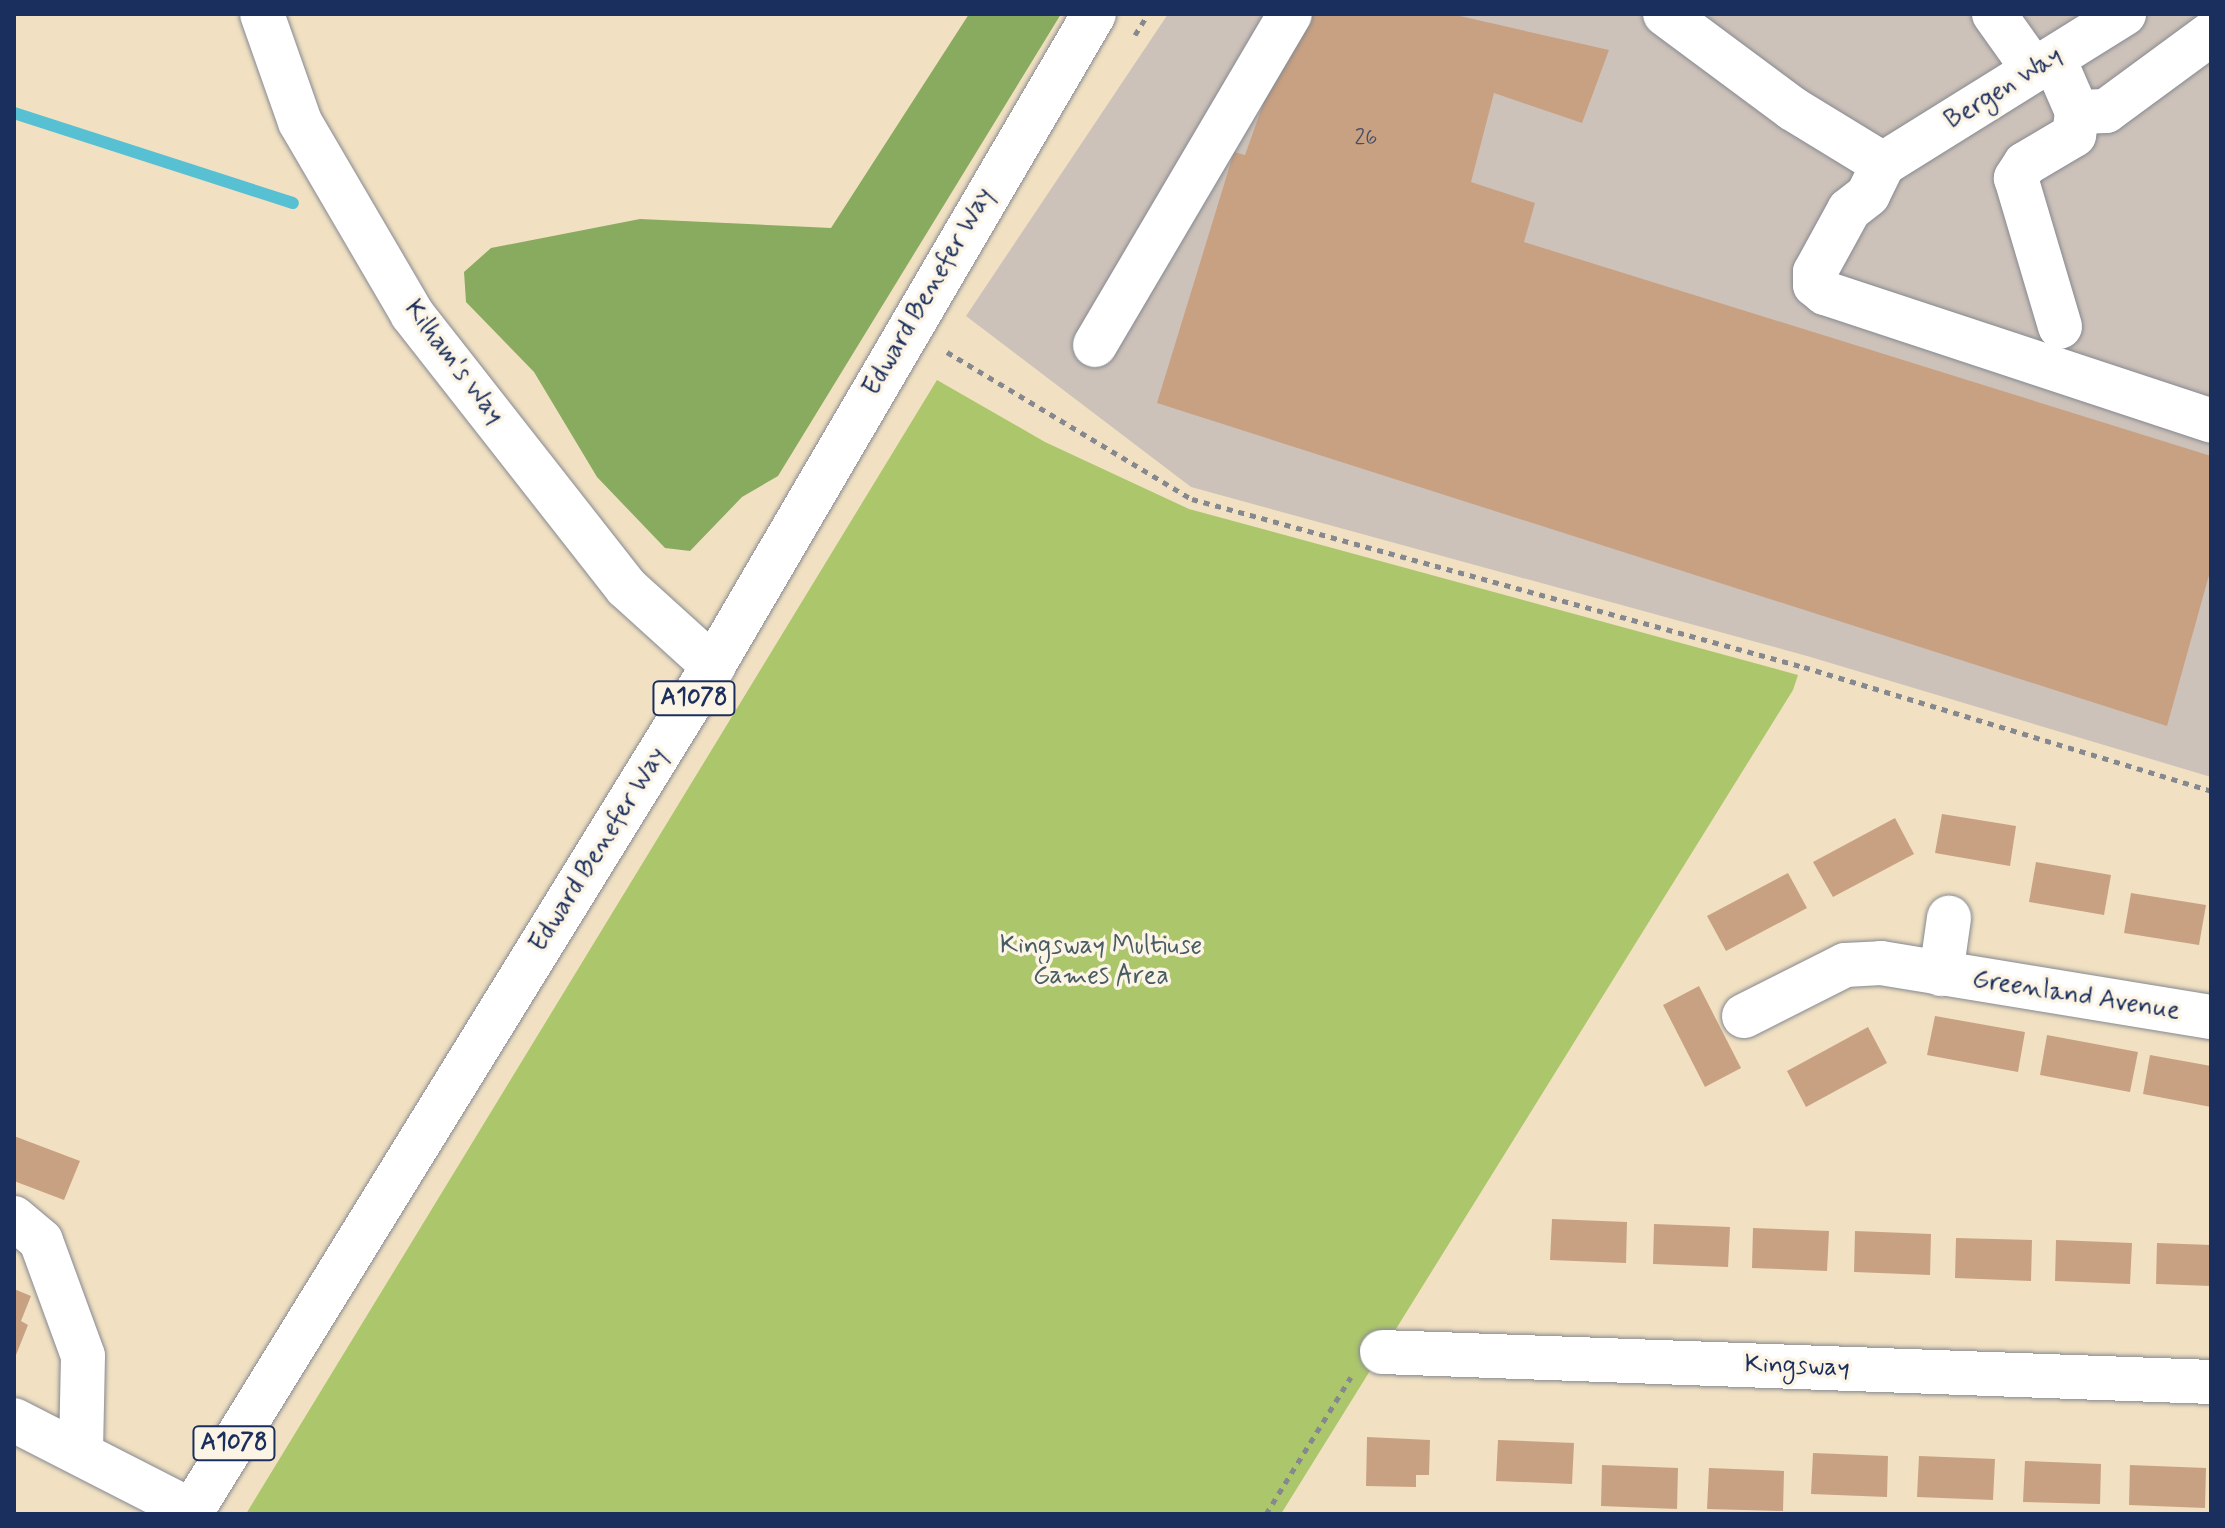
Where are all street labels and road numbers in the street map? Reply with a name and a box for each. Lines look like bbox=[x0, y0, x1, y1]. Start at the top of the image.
street label: Bergen Way bbox=[1939, 40, 2069, 138]
street label: Edward Benefer Way bbox=[857, 183, 1001, 401]
street label: Kilham's Way bbox=[395, 294, 511, 432]
road number: A1078 bbox=[652, 678, 736, 718]
street label: Edward Benefer Way bbox=[524, 743, 674, 957]
street label: Greenland Avenue bbox=[1970, 964, 2182, 1028]
street label: Kingsway bbox=[1744, 1350, 1850, 1384]
road number: A1078 bbox=[192, 1423, 276, 1463]

